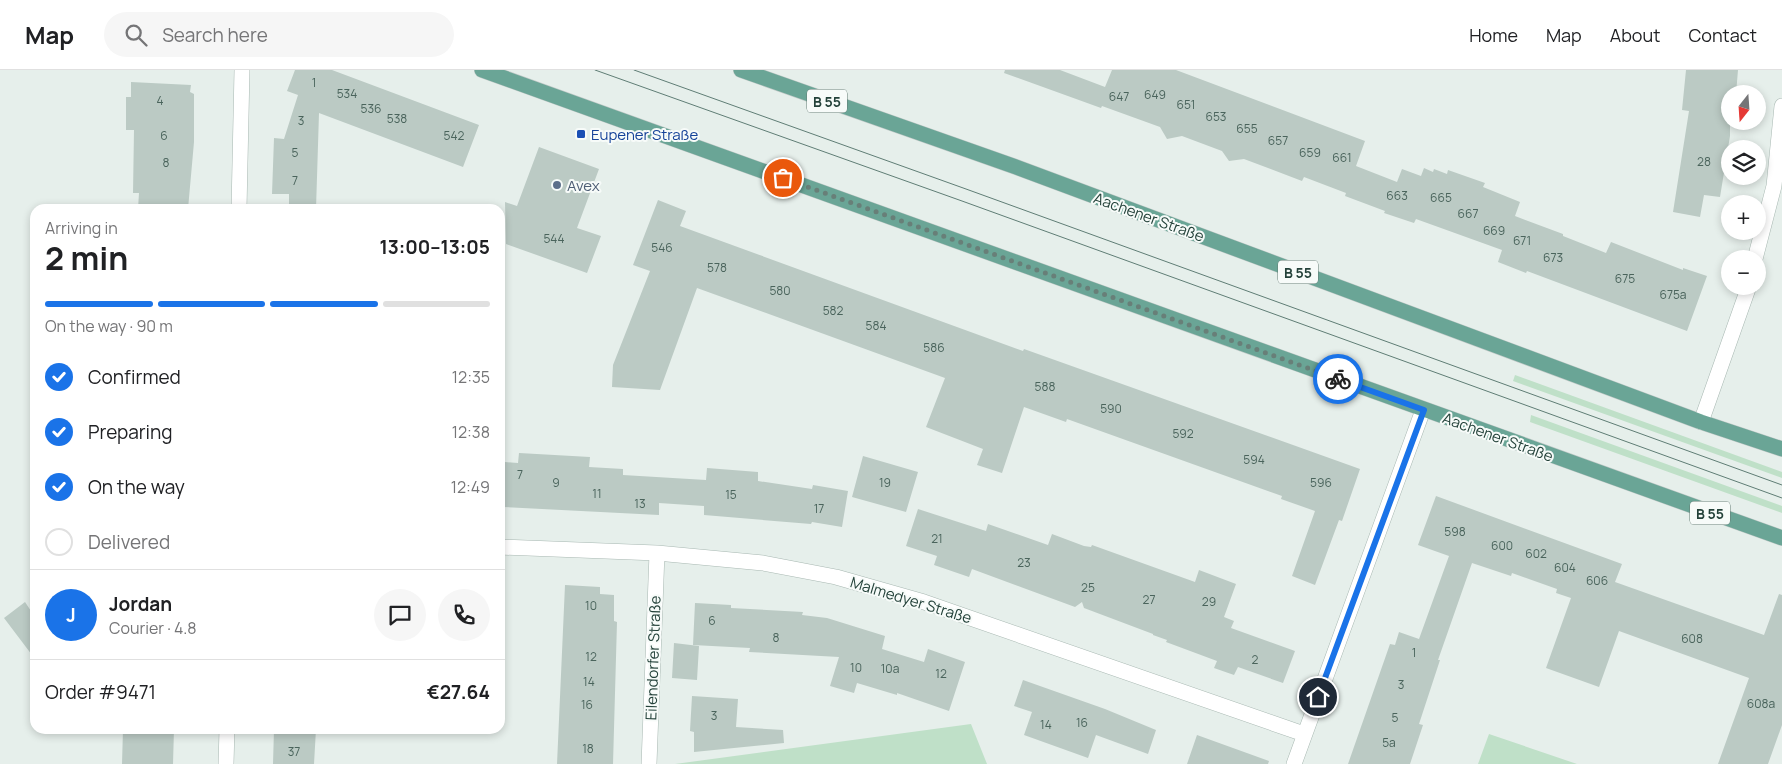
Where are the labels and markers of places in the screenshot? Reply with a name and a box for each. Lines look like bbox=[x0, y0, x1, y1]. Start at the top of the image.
place label: Eupener Straße bbox=[591, 124, 699, 145]
marker: Eupener Straße bbox=[575, 128, 587, 140]
pin bbox=[762, 157, 804, 199]
place label: Avex bbox=[567, 175, 600, 196]
marker: Avex bbox=[551, 179, 563, 191]
pin bbox=[1297, 676, 1339, 718]

